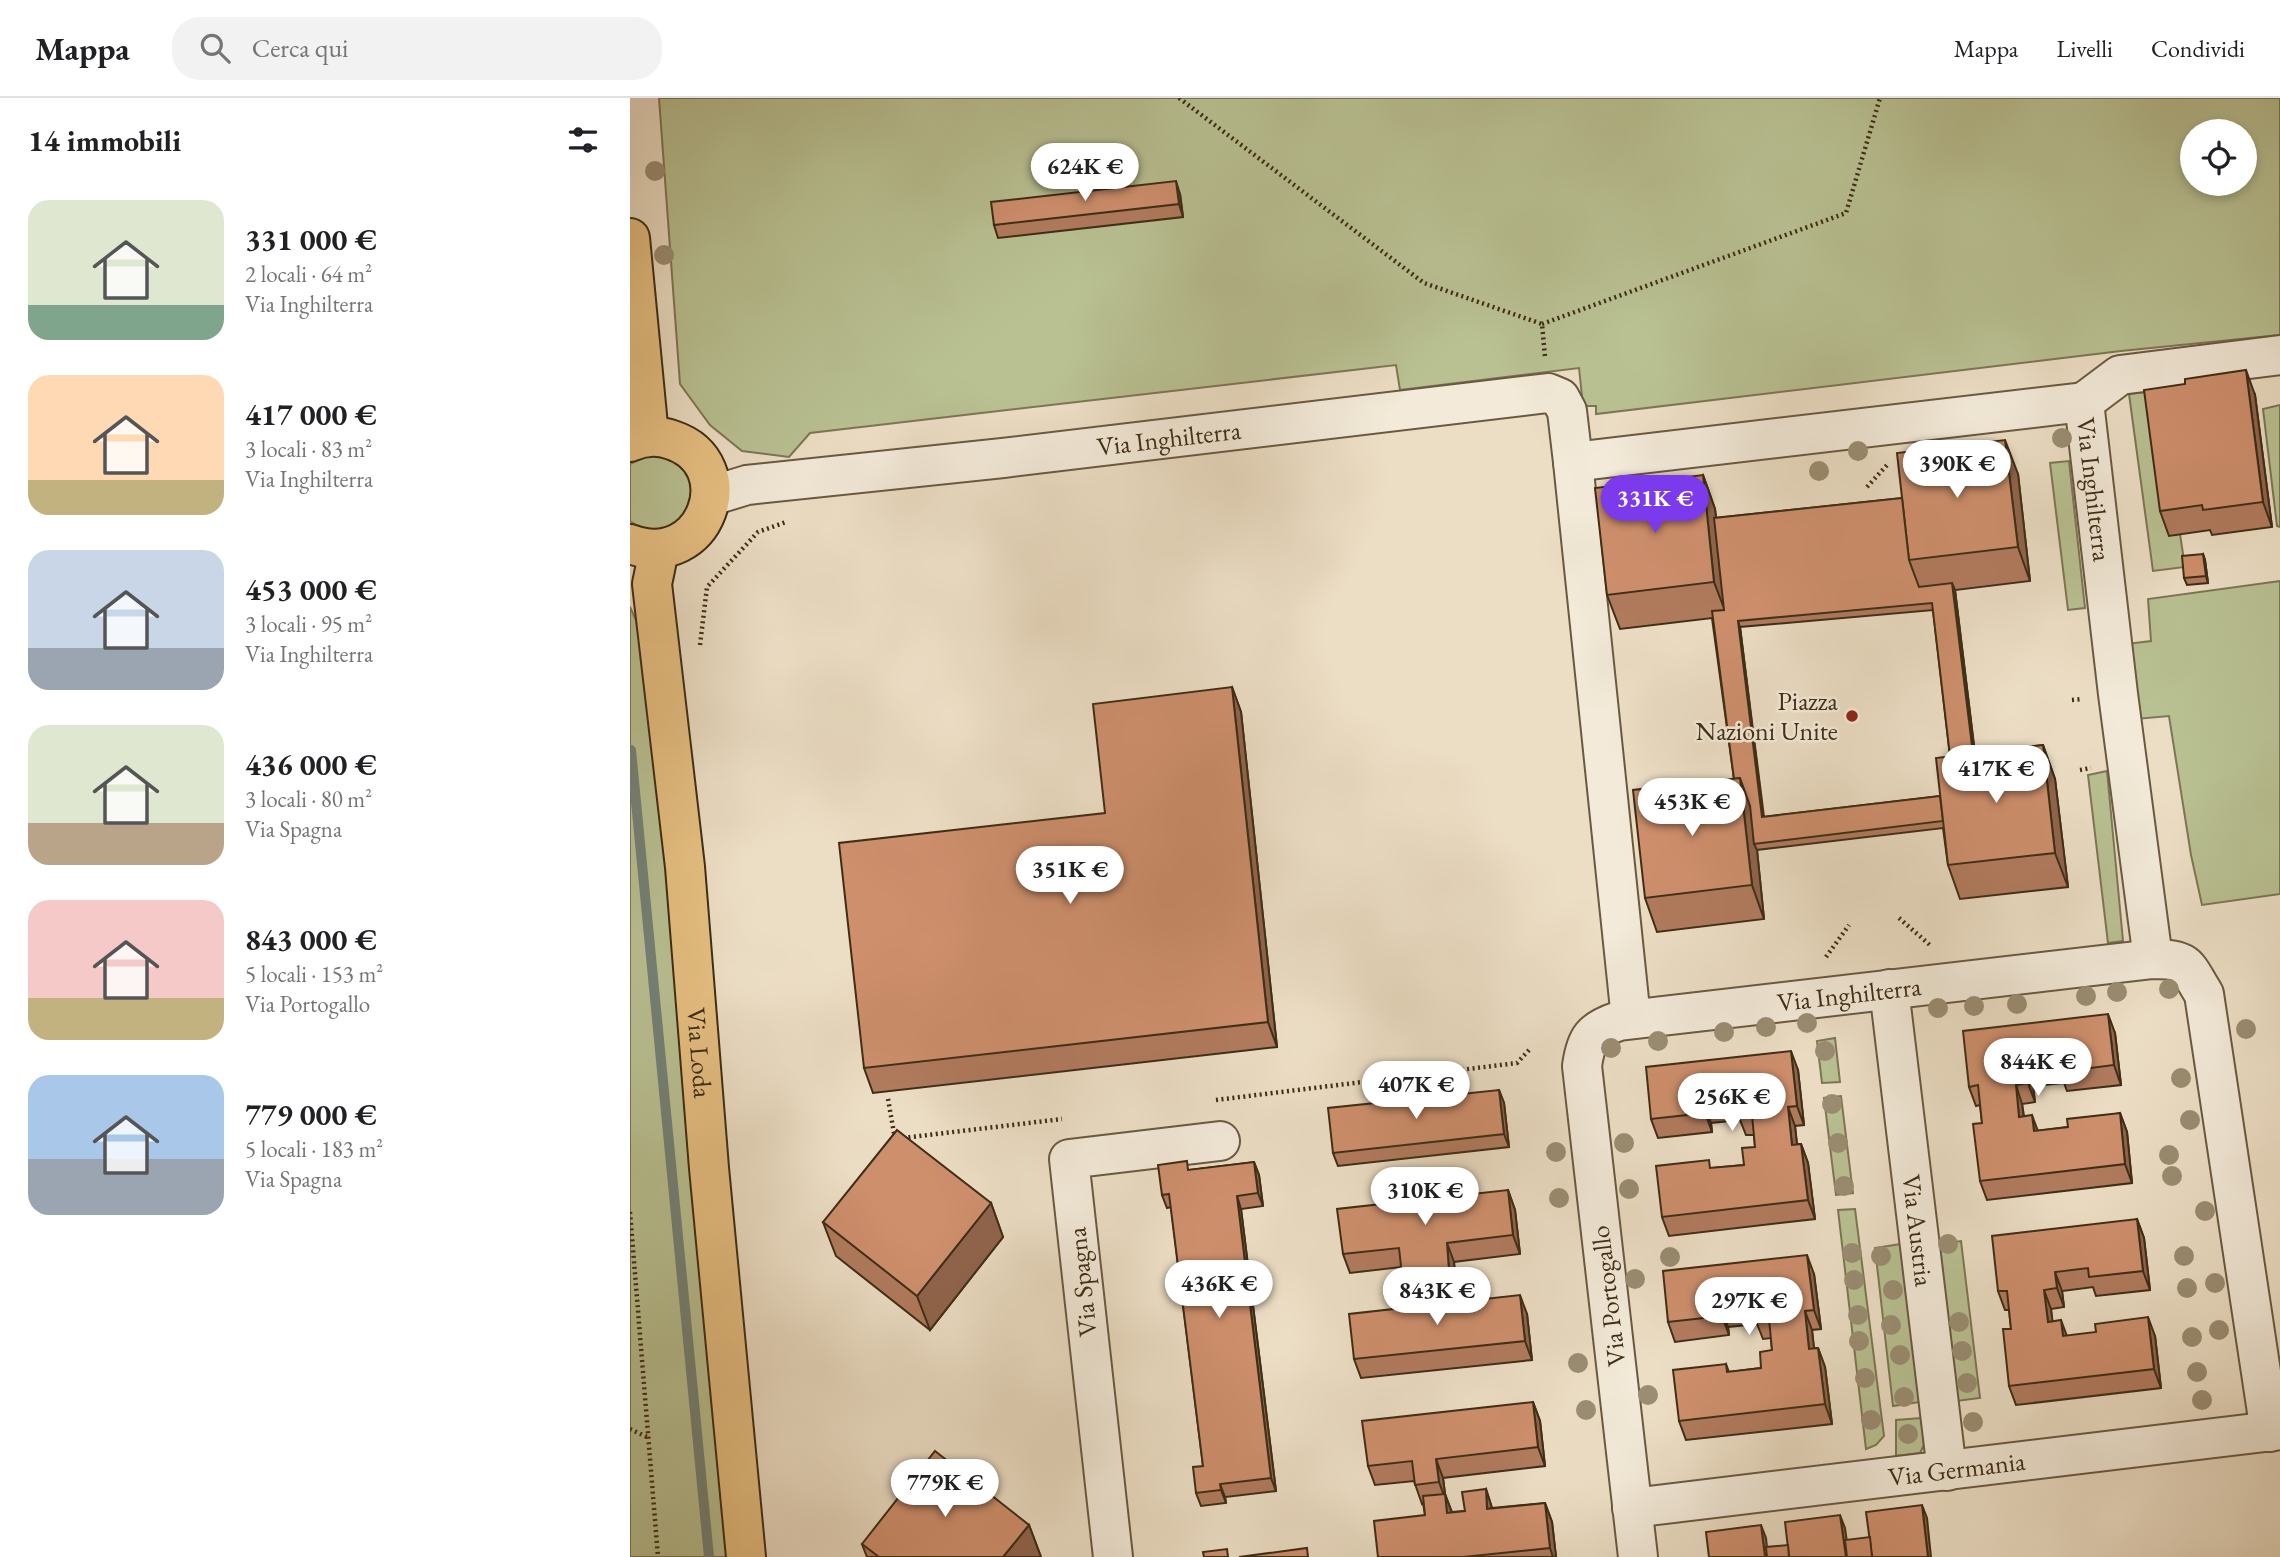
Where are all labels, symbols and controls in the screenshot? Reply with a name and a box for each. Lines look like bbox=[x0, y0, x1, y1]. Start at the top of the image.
search box bbox=[172, 17, 662, 80]
text: Mappa bbox=[35, 27, 130, 70]
icon: search bbox=[196, 29, 234, 67]
text: Cerca qui bbox=[252, 31, 348, 65]
text: Mappa bbox=[1954, 33, 2018, 64]
text: Livelli bbox=[2056, 33, 2113, 64]
text: Condividi bbox=[2151, 33, 2245, 64]
map controls bbox=[2180, 119, 2257, 196]
button: locate bbox=[2180, 119, 2257, 196]
text: 14 immobili bbox=[28, 121, 181, 160]
icon: filters bbox=[564, 121, 602, 159]
pin: 624K € bbox=[1028, 144, 1142, 203]
text: 624K € bbox=[1047, 151, 1123, 181]
text: 331 000 € bbox=[245, 220, 377, 259]
icon: home bbox=[84, 228, 168, 312]
text: 2 locali · 64 m² bbox=[245, 259, 372, 289]
text: Via Inghilterra bbox=[245, 289, 373, 319]
text: 417 000 € bbox=[245, 395, 377, 434]
icon: home bbox=[84, 403, 168, 487]
street label: Via Inghilterra bbox=[1095, 413, 1243, 464]
street label: Via Inghilterra bbox=[2069, 415, 2120, 564]
text: 3 locali · 83 m² bbox=[245, 434, 372, 464]
pin: 390K € bbox=[1900, 440, 2014, 500]
text: 390K € bbox=[1919, 448, 1995, 478]
text: Via Inghilterra bbox=[245, 464, 373, 494]
pin: 331K € bbox=[1598, 476, 1712, 535]
text: 331K € bbox=[1617, 483, 1693, 513]
text: 453 000 € bbox=[245, 570, 377, 609]
icon: home bbox=[84, 578, 168, 662]
text: 3 locali · 95 m² bbox=[245, 609, 372, 639]
text: Via Inghilterra bbox=[245, 639, 373, 669]
place label: Piazza Nazioni Unite bbox=[1696, 684, 1839, 748]
marker: Piazza Nazioni Unite bbox=[1844, 708, 1860, 724]
text: 436 000 € bbox=[245, 745, 377, 784]
pin: 417K € bbox=[1939, 746, 2053, 805]
icon: home bbox=[84, 753, 168, 837]
text: 417K € bbox=[1958, 753, 2034, 783]
pin: 453K € bbox=[1635, 778, 1749, 838]
text: 3 locali · 80 m² bbox=[245, 784, 372, 814]
text: 453K € bbox=[1654, 786, 1730, 816]
text: Via Spagna bbox=[245, 814, 342, 844]
pin: 351K € bbox=[1013, 846, 1127, 906]
text: 351K € bbox=[1032, 854, 1108, 884]
text: 843 000 € bbox=[245, 920, 377, 959]
icon: home bbox=[84, 928, 168, 1012]
text: 5 locali · 153 m² bbox=[245, 959, 383, 989]
street label: Via Inghilterra bbox=[1775, 969, 1924, 1020]
text: Via Portogallo bbox=[245, 989, 370, 1019]
street label: Via Loda bbox=[679, 1006, 720, 1100]
pin: 844K € bbox=[1981, 1038, 2095, 1098]
text: 844K € bbox=[2000, 1046, 2076, 1076]
pin: 407K € bbox=[1359, 1062, 1473, 1121]
text: 407K € bbox=[1378, 1069, 1454, 1099]
pin: 256K € bbox=[1675, 1074, 1789, 1133]
text: 256K € bbox=[1694, 1081, 1770, 1111]
text: 779 000 € bbox=[245, 1095, 377, 1134]
icon: home bbox=[84, 1103, 168, 1187]
text: 5 locali · 183 m² bbox=[245, 1134, 383, 1164]
text: Via Spagna bbox=[245, 1164, 342, 1194]
pin: 310K € bbox=[1368, 1168, 1482, 1227]
street label: Via Austria bbox=[1894, 1172, 1942, 1289]
text: 310K € bbox=[1387, 1175, 1463, 1205]
street label: Via Portogallo bbox=[1582, 1224, 1634, 1368]
street label: Via Spagna bbox=[1059, 1225, 1105, 1338]
pin: 436K € bbox=[1162, 1260, 1276, 1320]
text: 436K € bbox=[1181, 1268, 1257, 1298]
pin: 843K € bbox=[1380, 1268, 1494, 1327]
text: 843K € bbox=[1399, 1275, 1475, 1305]
pin: 297K € bbox=[1692, 1278, 1806, 1337]
text: 297K € bbox=[1711, 1285, 1787, 1315]
street label: Via Germania bbox=[1886, 1444, 2028, 1494]
pin: 779K € bbox=[888, 1460, 1002, 1519]
text: 779K € bbox=[907, 1467, 983, 1497]

